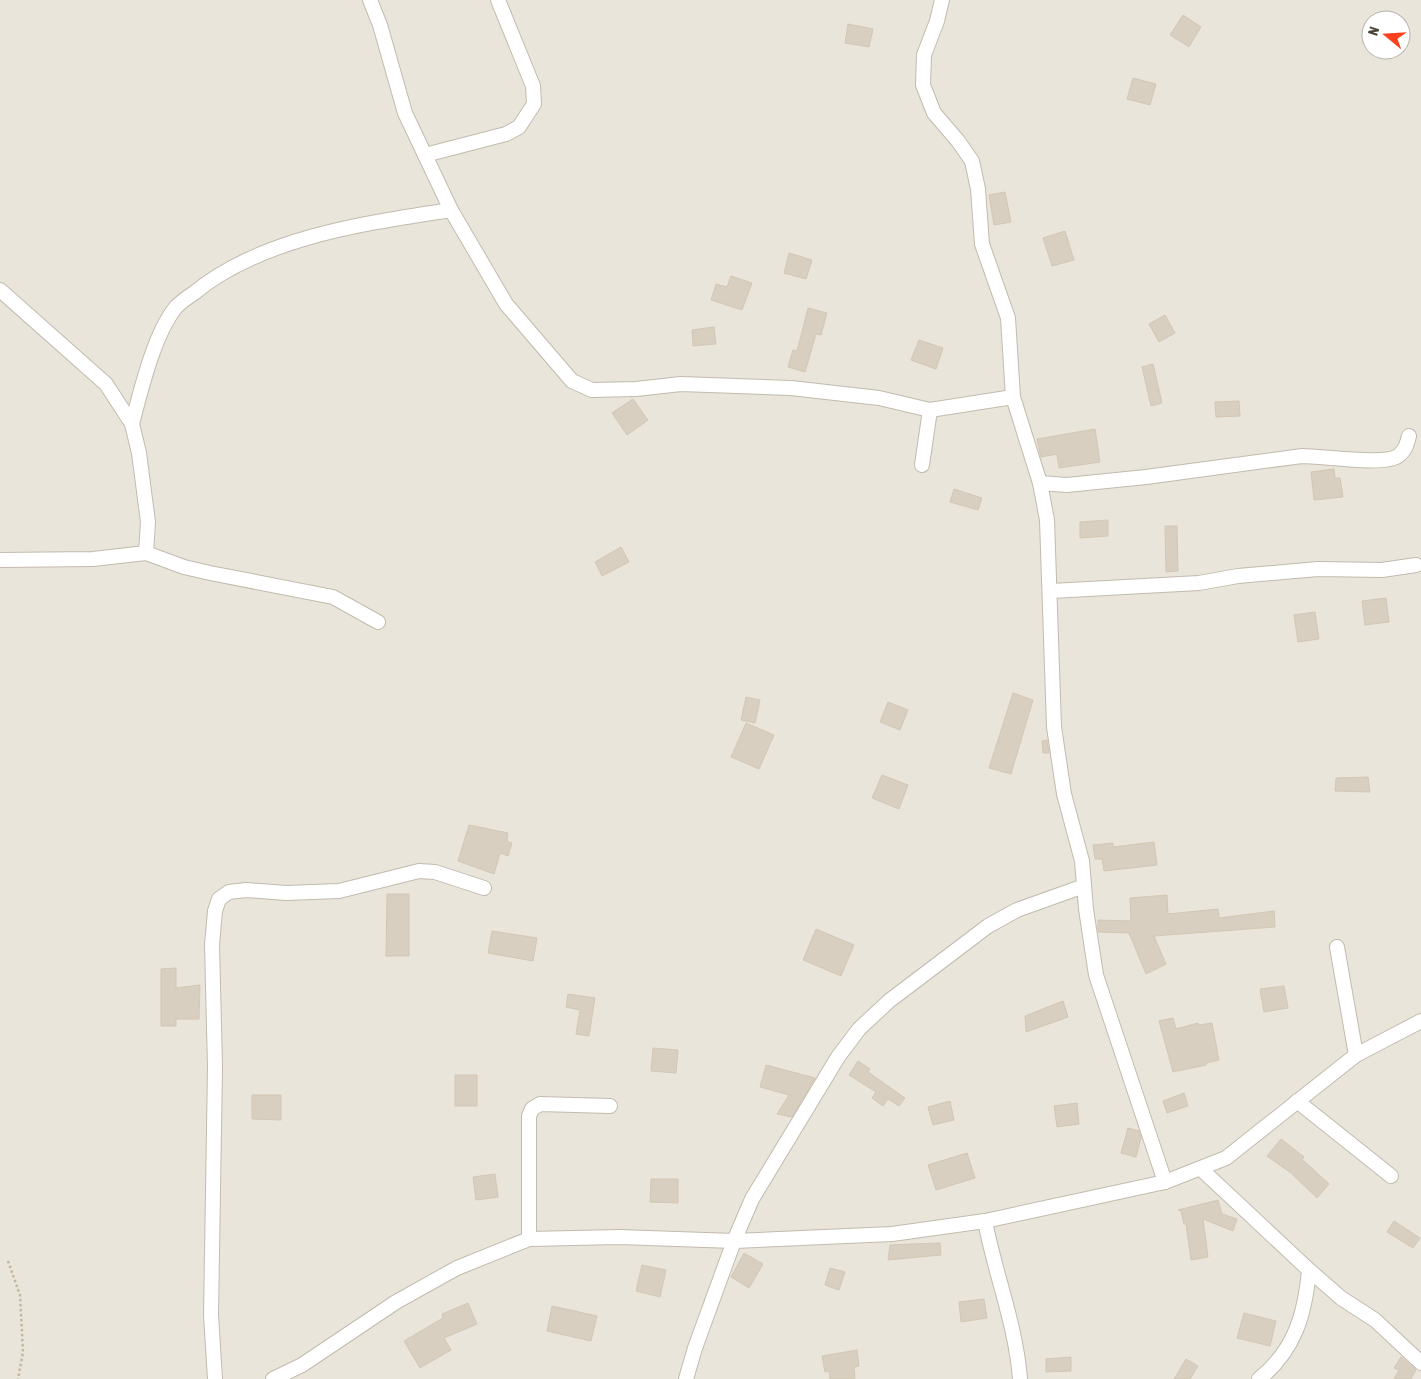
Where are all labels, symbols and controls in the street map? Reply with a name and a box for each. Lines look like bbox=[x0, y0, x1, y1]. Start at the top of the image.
north arrow bbox=[1361, 10, 1411, 60]
text: N bbox=[1365, 25, 1383, 37]

